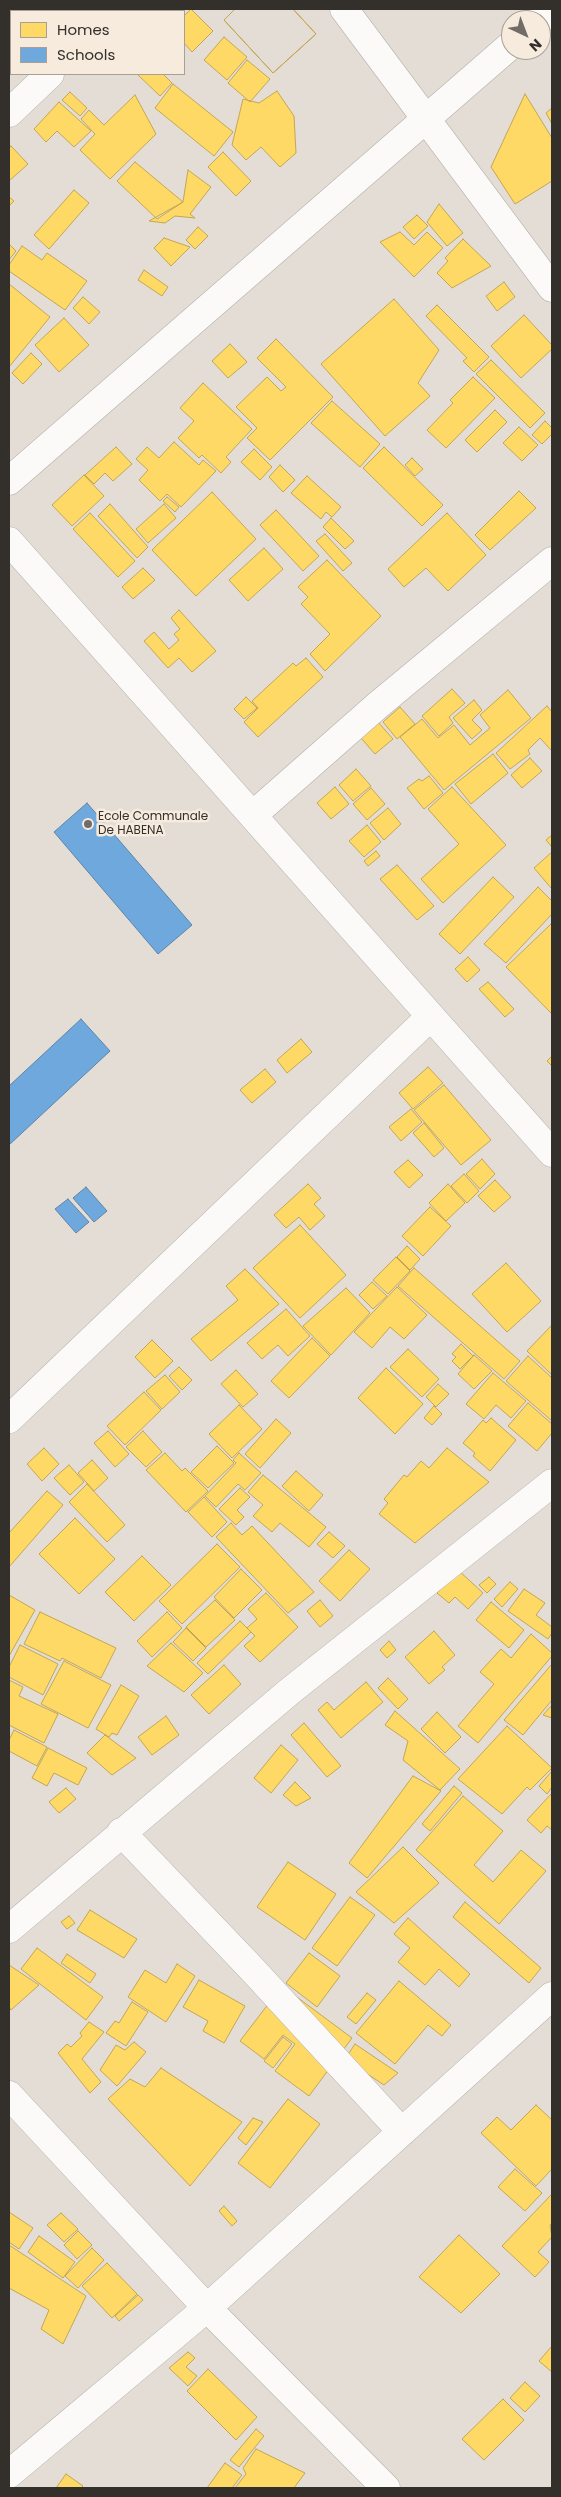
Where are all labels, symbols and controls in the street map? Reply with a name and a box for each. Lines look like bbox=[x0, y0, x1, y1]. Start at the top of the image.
legend bbox=[10, 10, 185, 75]
north arrow bbox=[501, 10, 551, 60]
text: Homes bbox=[57, 19, 110, 40]
text: N bbox=[525, 34, 546, 56]
text: Schools bbox=[57, 44, 115, 65]
place label: Ecole Communale De HABENA bbox=[98, 810, 208, 838]
marker: Ecole Communale De HABENA bbox=[82, 818, 94, 830]

